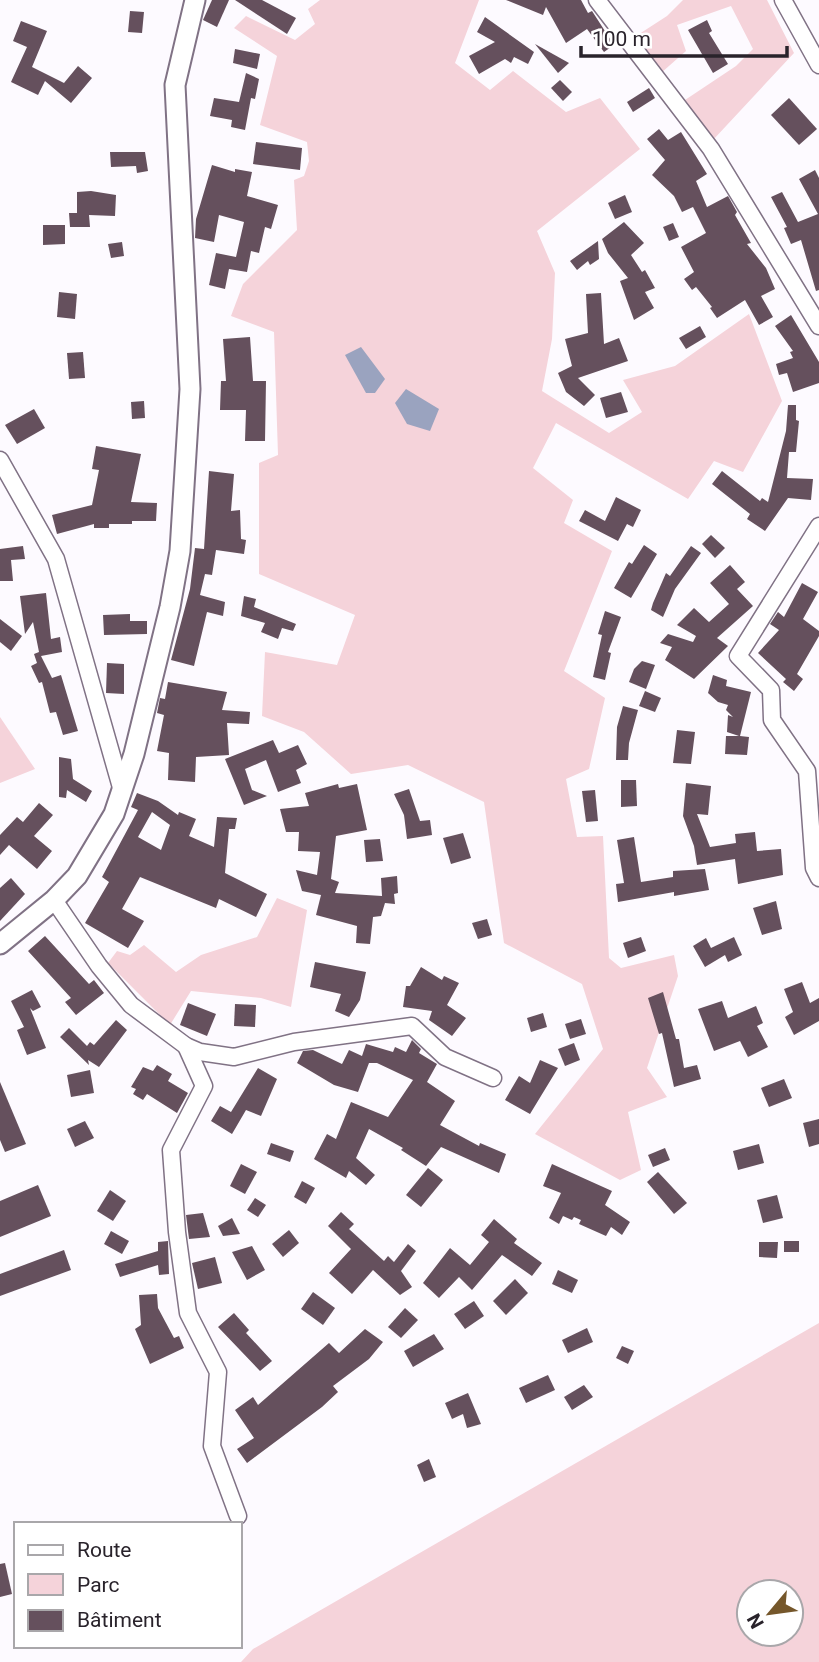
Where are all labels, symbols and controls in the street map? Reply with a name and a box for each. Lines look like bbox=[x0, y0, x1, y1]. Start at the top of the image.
scale bar bbox=[581, 14, 788, 58]
text: 100 m bbox=[592, 27, 651, 51]
legend bbox=[14, 1522, 242, 1648]
text: Route bbox=[77, 1538, 132, 1562]
text: Parc bbox=[77, 1573, 119, 1597]
north arrow bbox=[735, 1578, 805, 1648]
text: Bâtiment bbox=[77, 1608, 162, 1632]
text: N bbox=[742, 1610, 769, 1632]

